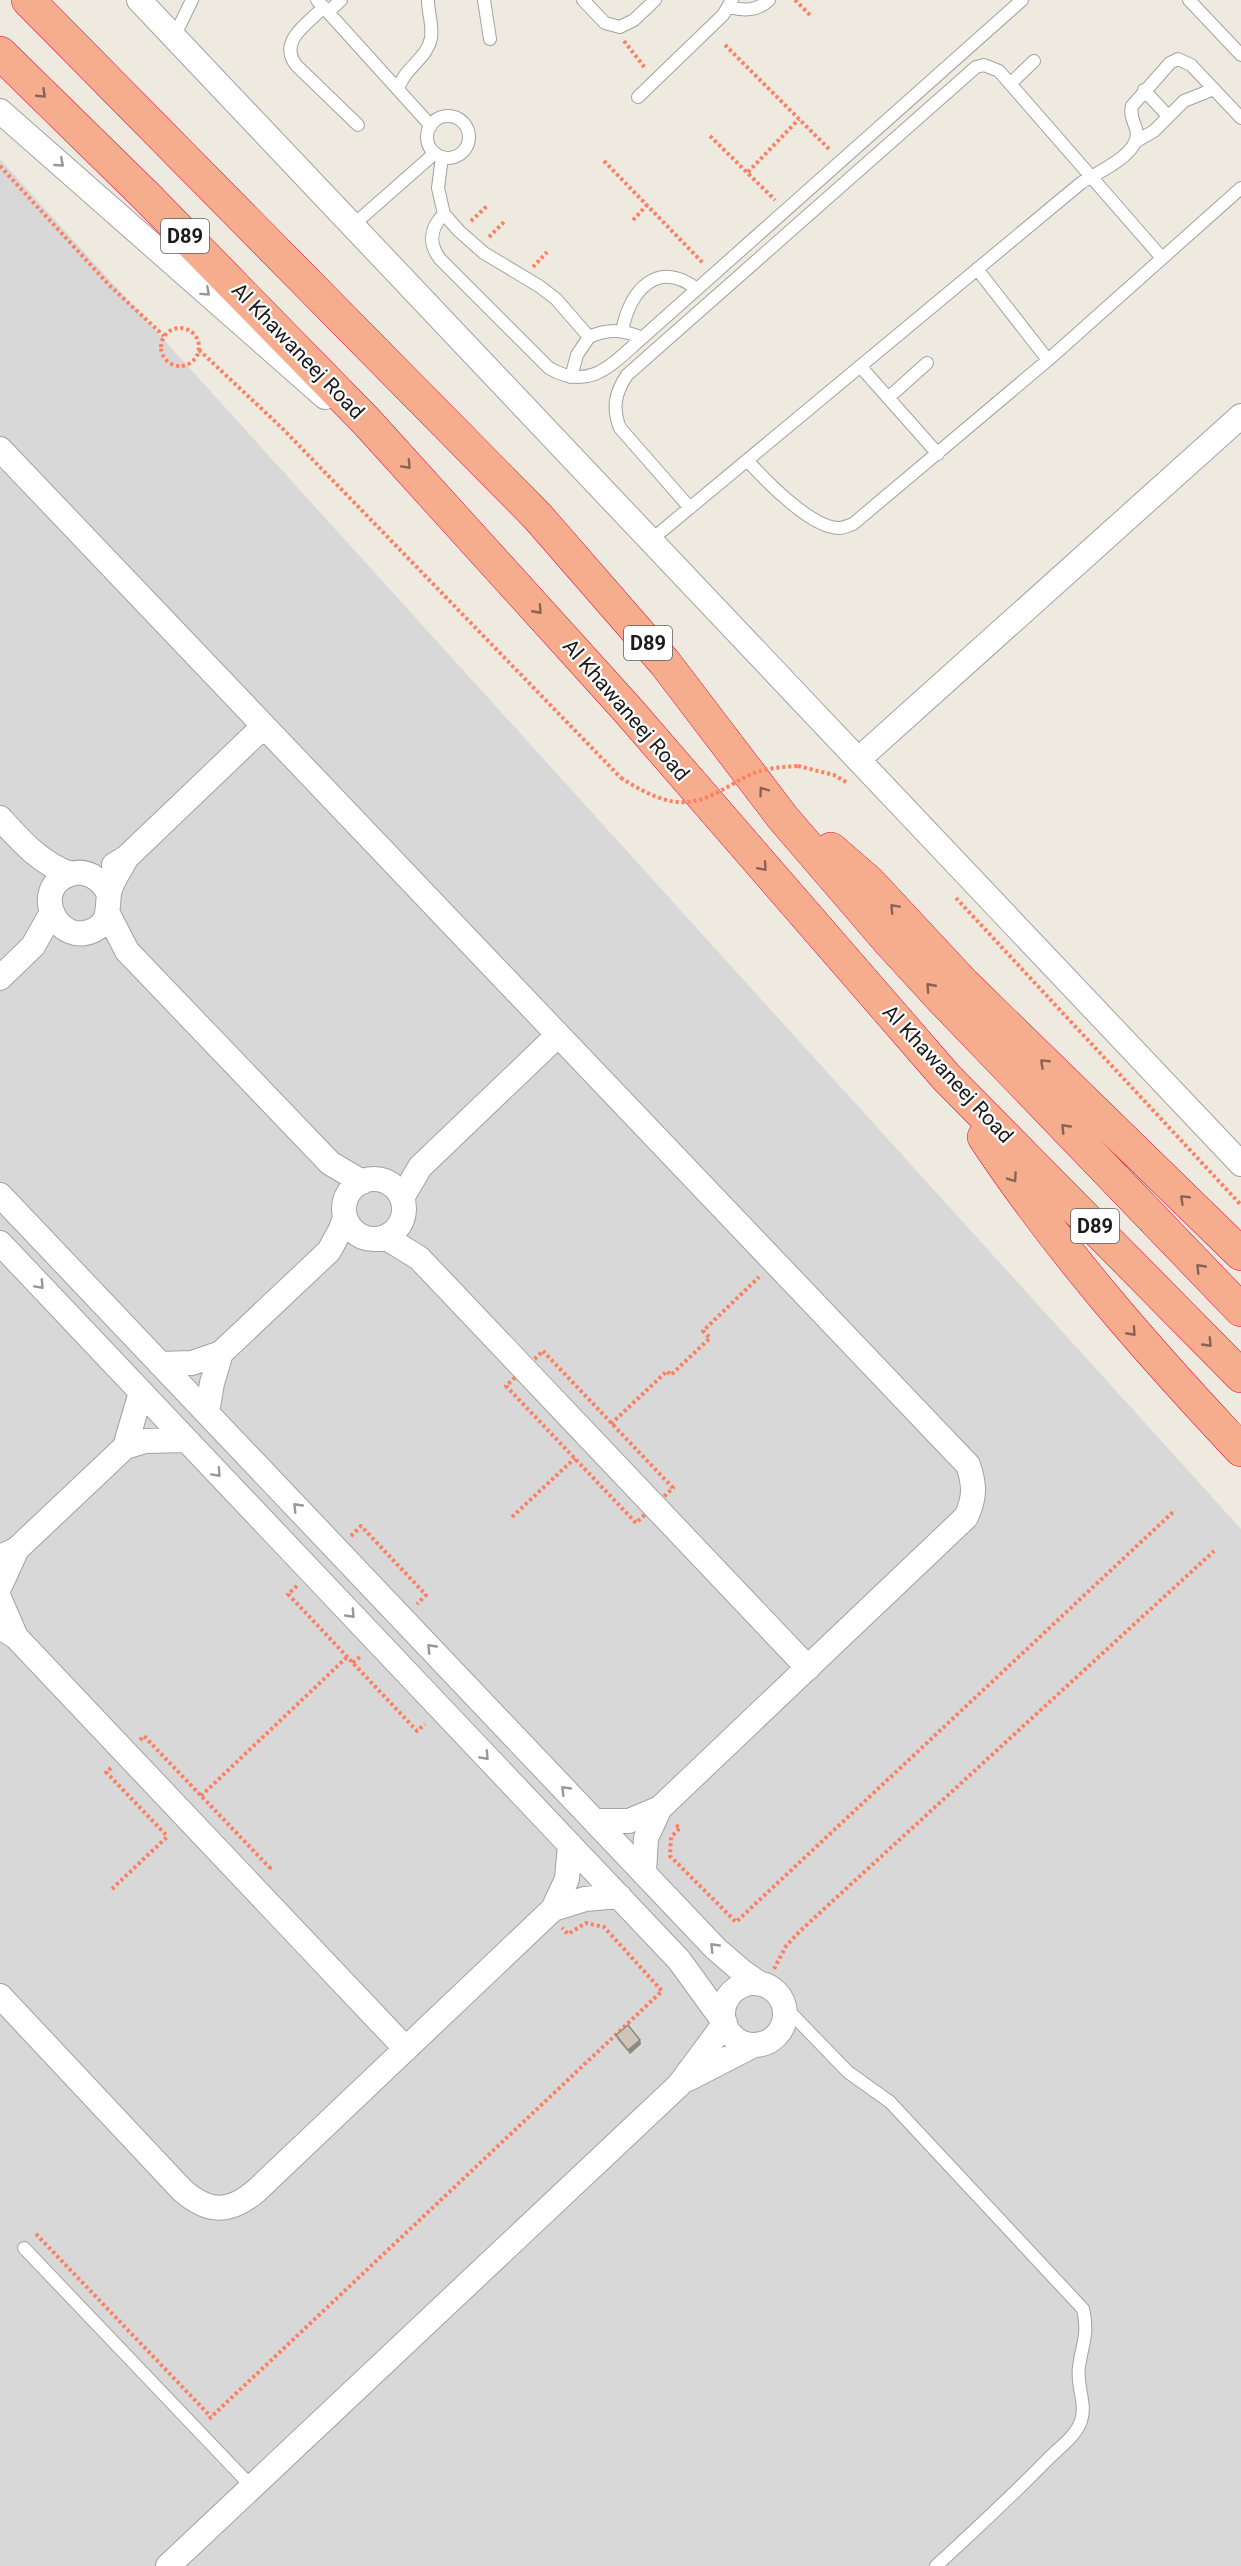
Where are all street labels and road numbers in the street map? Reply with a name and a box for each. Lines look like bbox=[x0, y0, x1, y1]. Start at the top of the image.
road number: D89 bbox=[161, 219, 209, 253]
street label: Al Khawaneej Road bbox=[227, 278, 369, 424]
road number: D89 bbox=[624, 626, 672, 660]
street label: Al Khawaneej Road bbox=[558, 634, 694, 786]
street label: Al Khawaneej Road bbox=[878, 1000, 1018, 1148]
road number: D89 bbox=[1071, 1209, 1119, 1243]

